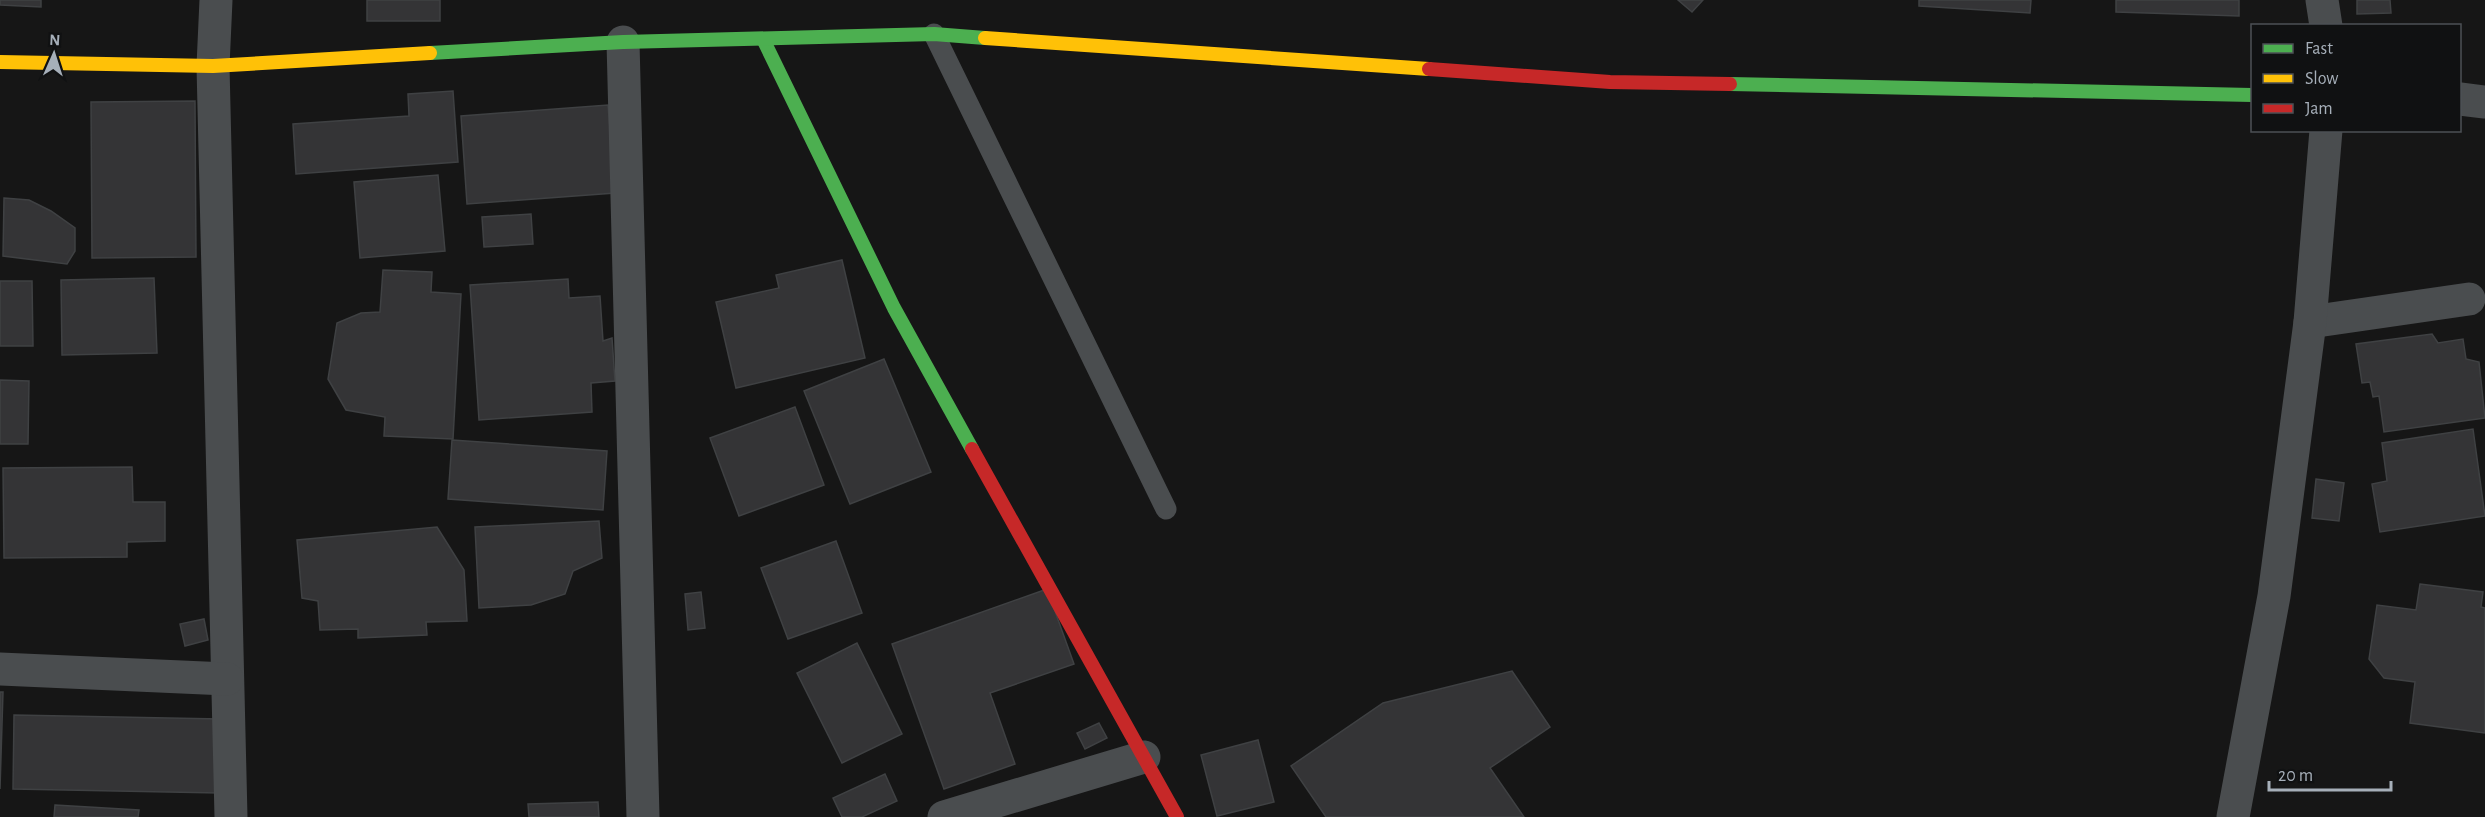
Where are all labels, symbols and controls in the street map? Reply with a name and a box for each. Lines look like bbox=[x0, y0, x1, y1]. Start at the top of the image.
north arrow bbox=[24, 24, 84, 84]
legend bbox=[2251, 24, 2461, 132]
text: N bbox=[49, 32, 61, 48]
text: Fast bbox=[2305, 40, 2333, 58]
text: Slow bbox=[2305, 70, 2338, 88]
text: Jam bbox=[2305, 100, 2333, 118]
scale bar bbox=[2269, 754, 2390, 792]
text: 20 m bbox=[2278, 767, 2313, 785]

